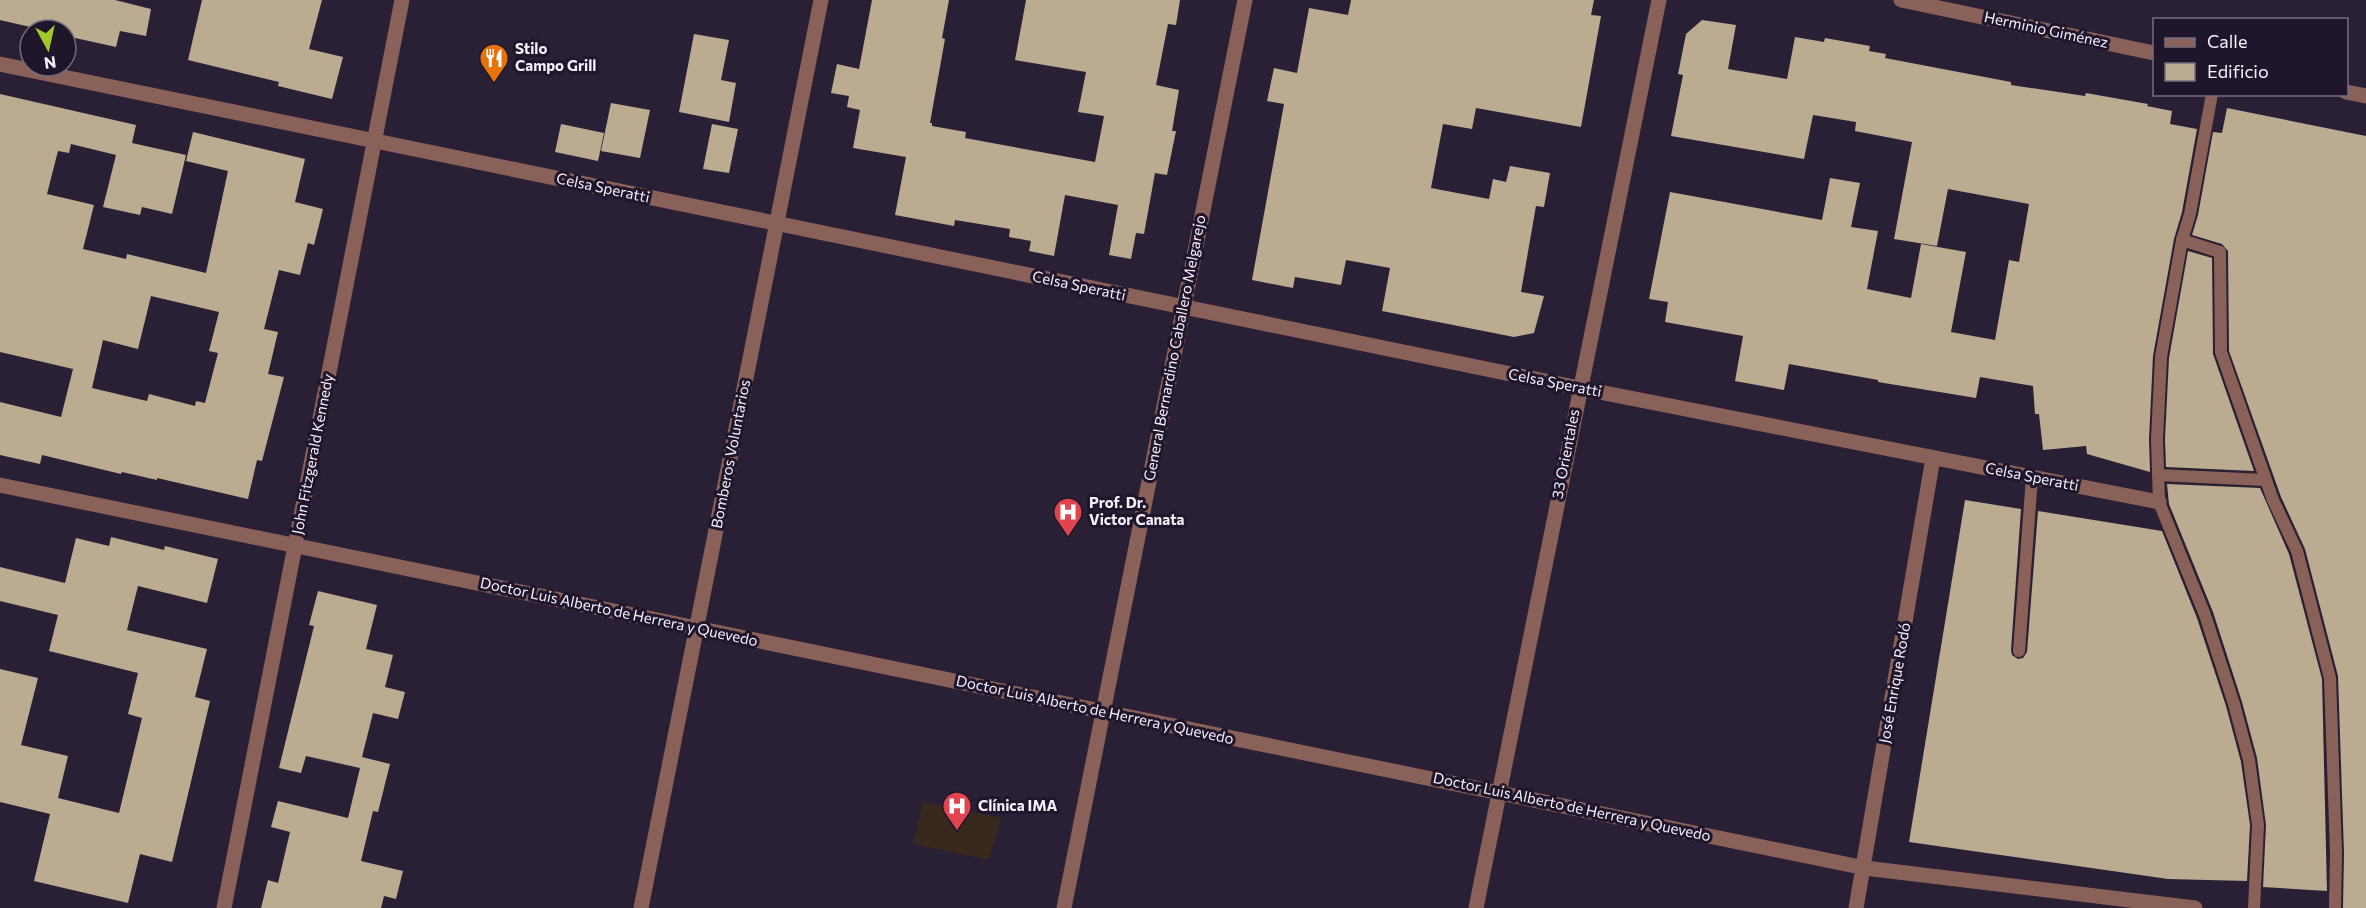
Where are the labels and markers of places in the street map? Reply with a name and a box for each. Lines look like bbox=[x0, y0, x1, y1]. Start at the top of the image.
place label: Stilo Campo Grill bbox=[515, 39, 596, 74]
restaurant icon: Stilo Campo Grill bbox=[478, 42, 510, 84]
place label: Prof. Dr. Victor Canata bbox=[1089, 493, 1184, 528]
hospital icon: Prof. Dr. Victor Canata bbox=[1052, 496, 1084, 538]
hospital icon: Clínica IMA bbox=[941, 790, 973, 832]
place label: Clínica IMA bbox=[978, 796, 1058, 814]

